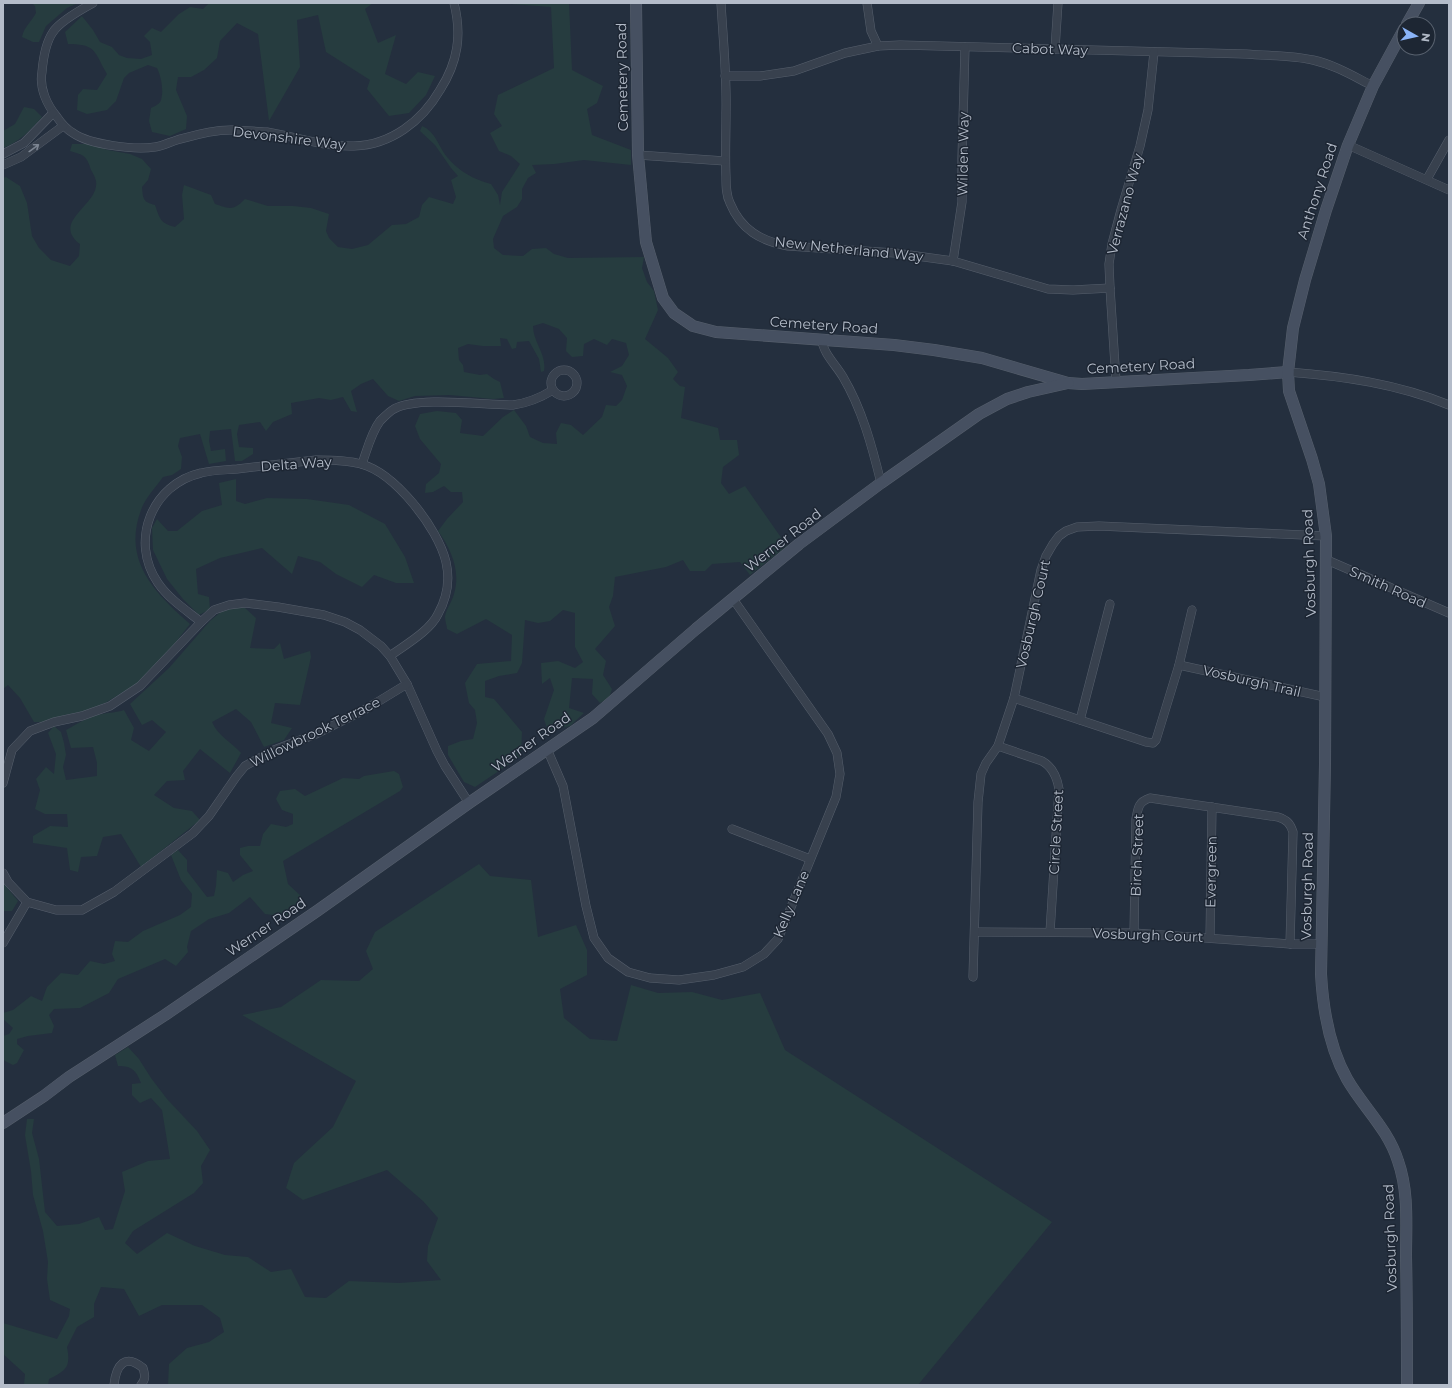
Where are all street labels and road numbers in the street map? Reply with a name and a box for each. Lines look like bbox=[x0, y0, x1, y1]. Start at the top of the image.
street label: Cemetery Road bbox=[612, 23, 632, 131]
street label: Cabot Way bbox=[1012, 39, 1089, 59]
street label: Wilden Way bbox=[953, 111, 973, 196]
street label: Devonshire Way bbox=[232, 122, 347, 154]
street label: Anthony Road bbox=[1293, 140, 1341, 242]
street label: Verrazano Way bbox=[1103, 151, 1147, 257]
street label: New Netherland Way bbox=[774, 232, 925, 266]
street label: Cemetery Road bbox=[769, 312, 879, 338]
street label: Cemetery Road bbox=[1086, 354, 1196, 378]
street label: Delta Way bbox=[260, 453, 333, 475]
street label: Werner Road bbox=[741, 504, 825, 576]
street label: Vosburgh Road bbox=[1298, 509, 1320, 617]
street label: Vosburgh Court bbox=[1012, 558, 1054, 670]
street label: Smith Road bbox=[1347, 562, 1429, 612]
street label: Vosburgh Trail bbox=[1201, 661, 1303, 701]
street label: Willowbrook Terrace bbox=[247, 693, 383, 771]
street label: Werner Road bbox=[488, 708, 574, 776]
street label: Circle Street bbox=[1045, 789, 1067, 875]
street label: Birch Street bbox=[1127, 813, 1147, 897]
street label: Vosburgh Road bbox=[1297, 832, 1317, 940]
street label: Evergreen bbox=[1201, 836, 1221, 908]
street label: Kelly Lane bbox=[769, 868, 813, 940]
street label: Werner Road bbox=[223, 894, 309, 960]
street label: Vosburgh Court bbox=[1092, 924, 1204, 946]
street label: Vosburgh Road bbox=[1379, 1184, 1401, 1292]

